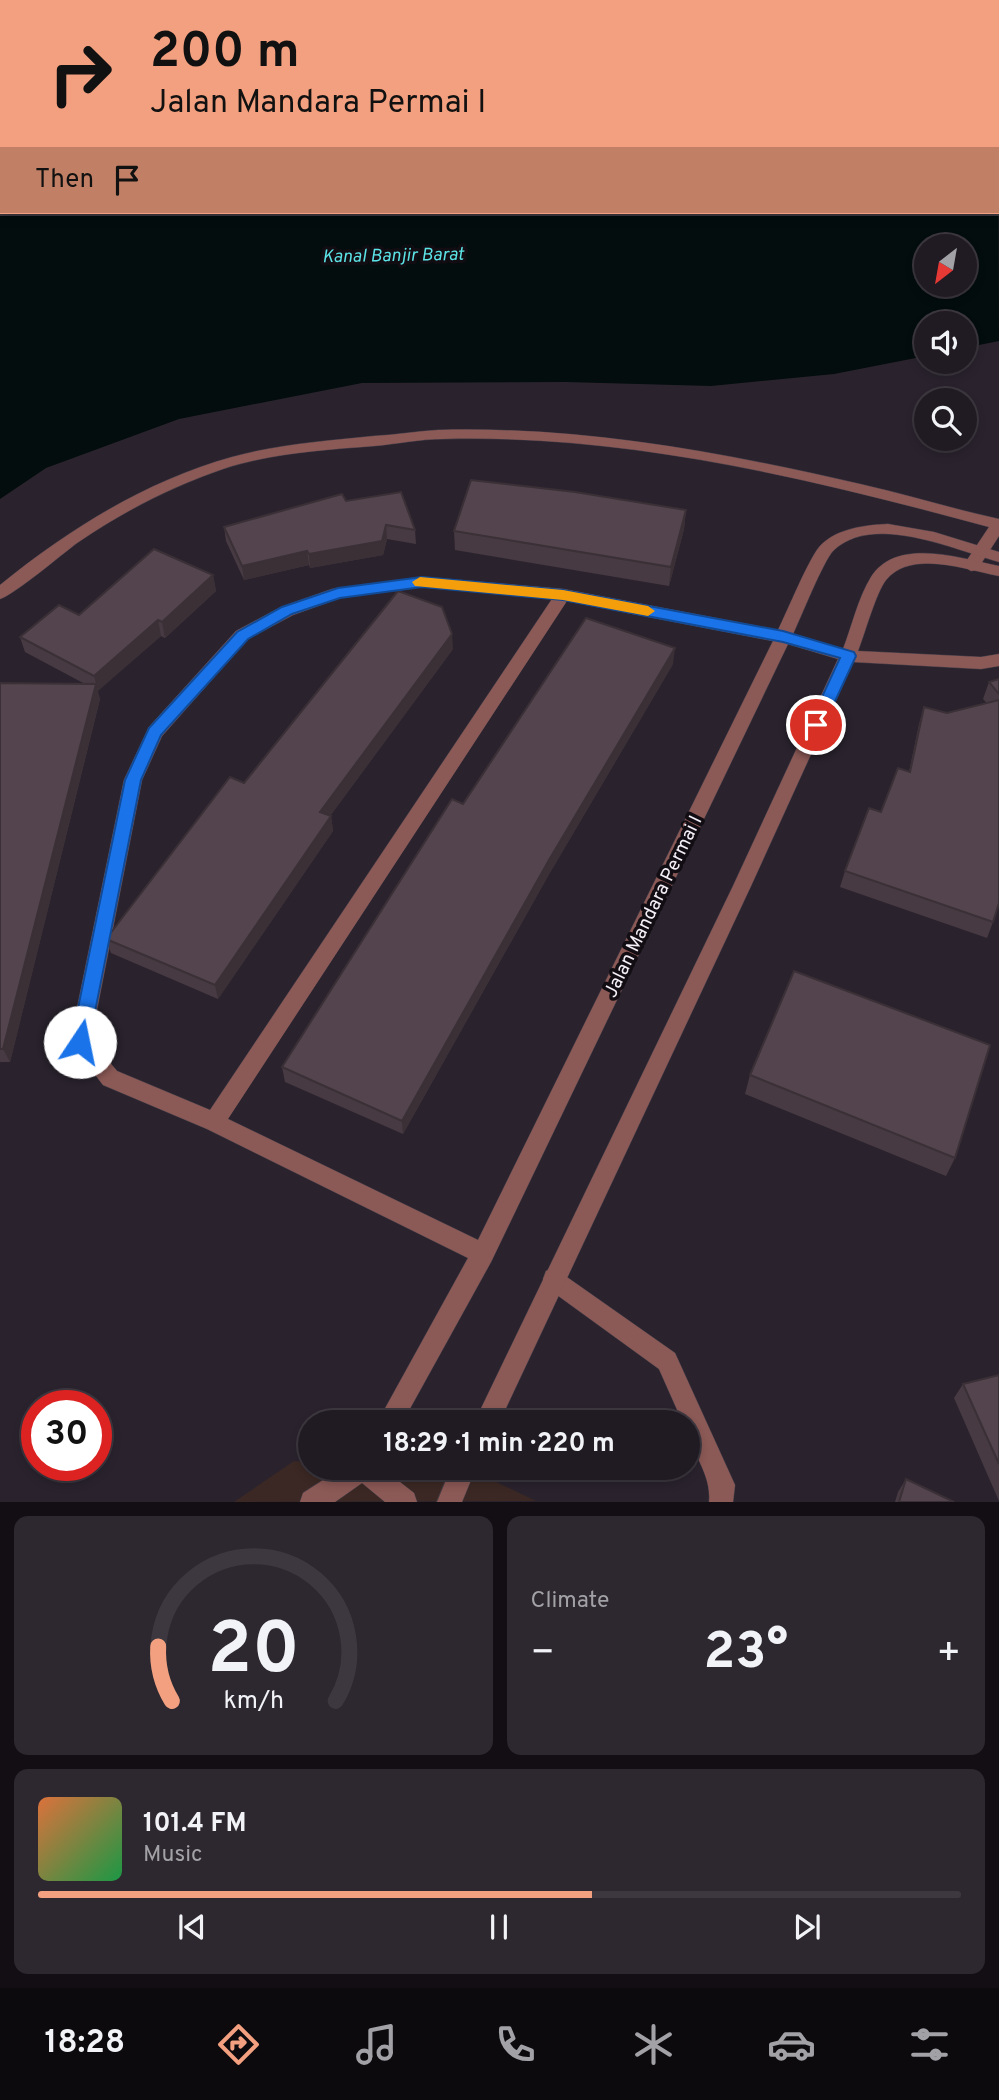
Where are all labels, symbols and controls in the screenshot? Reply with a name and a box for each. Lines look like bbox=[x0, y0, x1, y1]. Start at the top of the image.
text: 200 m bbox=[150, 23, 300, 85]
icon: right bbox=[35, 28, 126, 119]
text: Jalan Mandara Permai I bbox=[150, 84, 486, 124]
icon: arrive bbox=[108, 161, 146, 199]
text: Then bbox=[35, 164, 94, 197]
north arrow bbox=[914, 234, 976, 298]
map controls bbox=[914, 234, 977, 451]
water label: Kanal Banjir Barat bbox=[322, 244, 466, 269]
button: sound bbox=[914, 311, 977, 374]
button: search bbox=[914, 388, 977, 451]
pin bbox=[786, 695, 846, 755]
icon: arrive bbox=[797, 706, 835, 744]
street label: Jalan Mandara Permai I bbox=[599, 812, 708, 1002]
position arrow bbox=[43, 1005, 117, 1079]
speed limit sign: 30 bbox=[21, 1390, 112, 1481]
text: 18:29 · 1 min · 220 m bbox=[383, 1428, 615, 1461]
text: Climate bbox=[531, 1587, 609, 1616]
text: 20 bbox=[207, 1608, 299, 1700]
text: 23° bbox=[703, 1621, 788, 1687]
text: − bbox=[531, 1630, 555, 1679]
text: + bbox=[936, 1630, 961, 1679]
text: km/h bbox=[223, 1686, 284, 1718]
text: 101.4 FM bbox=[143, 1808, 247, 1841]
text: Music bbox=[143, 1841, 203, 1870]
icon: previous bbox=[173, 1908, 211, 1946]
icon: pause bbox=[480, 1908, 518, 1946]
icon: next bbox=[788, 1908, 826, 1946]
icon: directions bbox=[214, 2020, 263, 2069]
icon: music bbox=[352, 2020, 401, 2069]
icon: phone bbox=[491, 2020, 540, 2069]
icon: climate bbox=[629, 2020, 678, 2069]
icon: car bbox=[767, 2020, 816, 2069]
icon: filters bbox=[905, 2020, 954, 2069]
text: 18:28 bbox=[45, 2024, 125, 2064]

